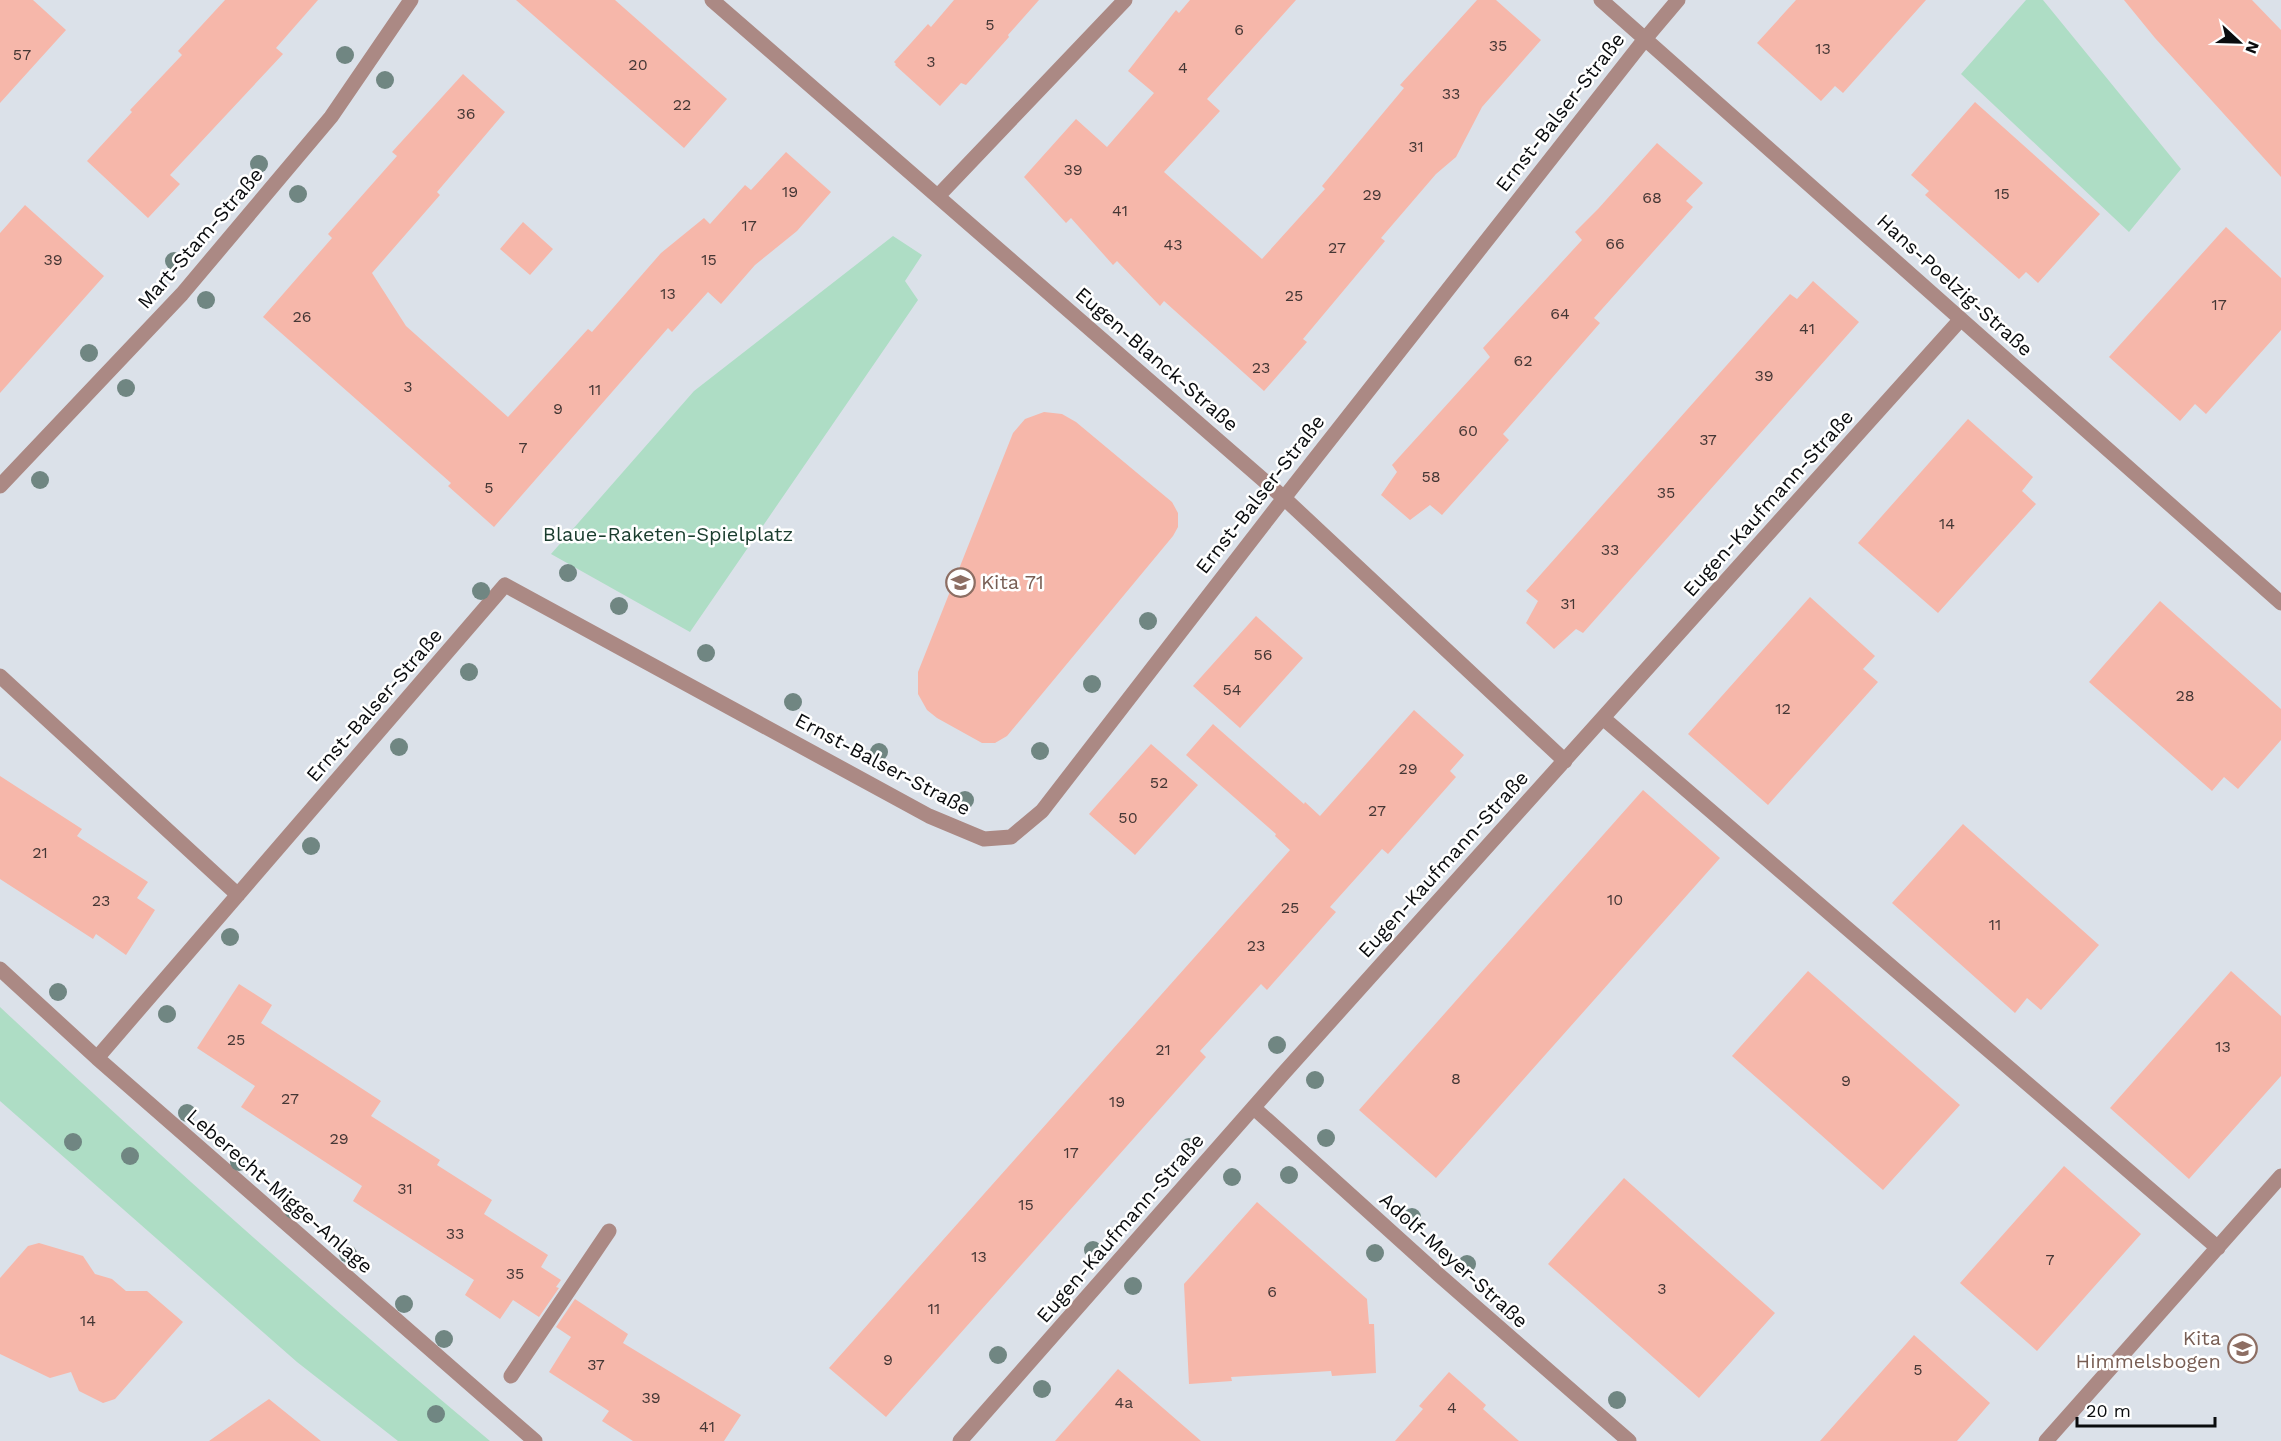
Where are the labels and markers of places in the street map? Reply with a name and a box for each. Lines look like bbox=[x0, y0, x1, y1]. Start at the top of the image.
school or university icon: Kita 71 bbox=[944, 566, 976, 598]
place label: Kita 71 bbox=[981, 570, 1044, 594]
place label: Kita Himmelsbogen bbox=[2076, 1326, 2221, 1373]
school or university icon: Kita Himmelsbogen bbox=[2226, 1333, 2258, 1365]

